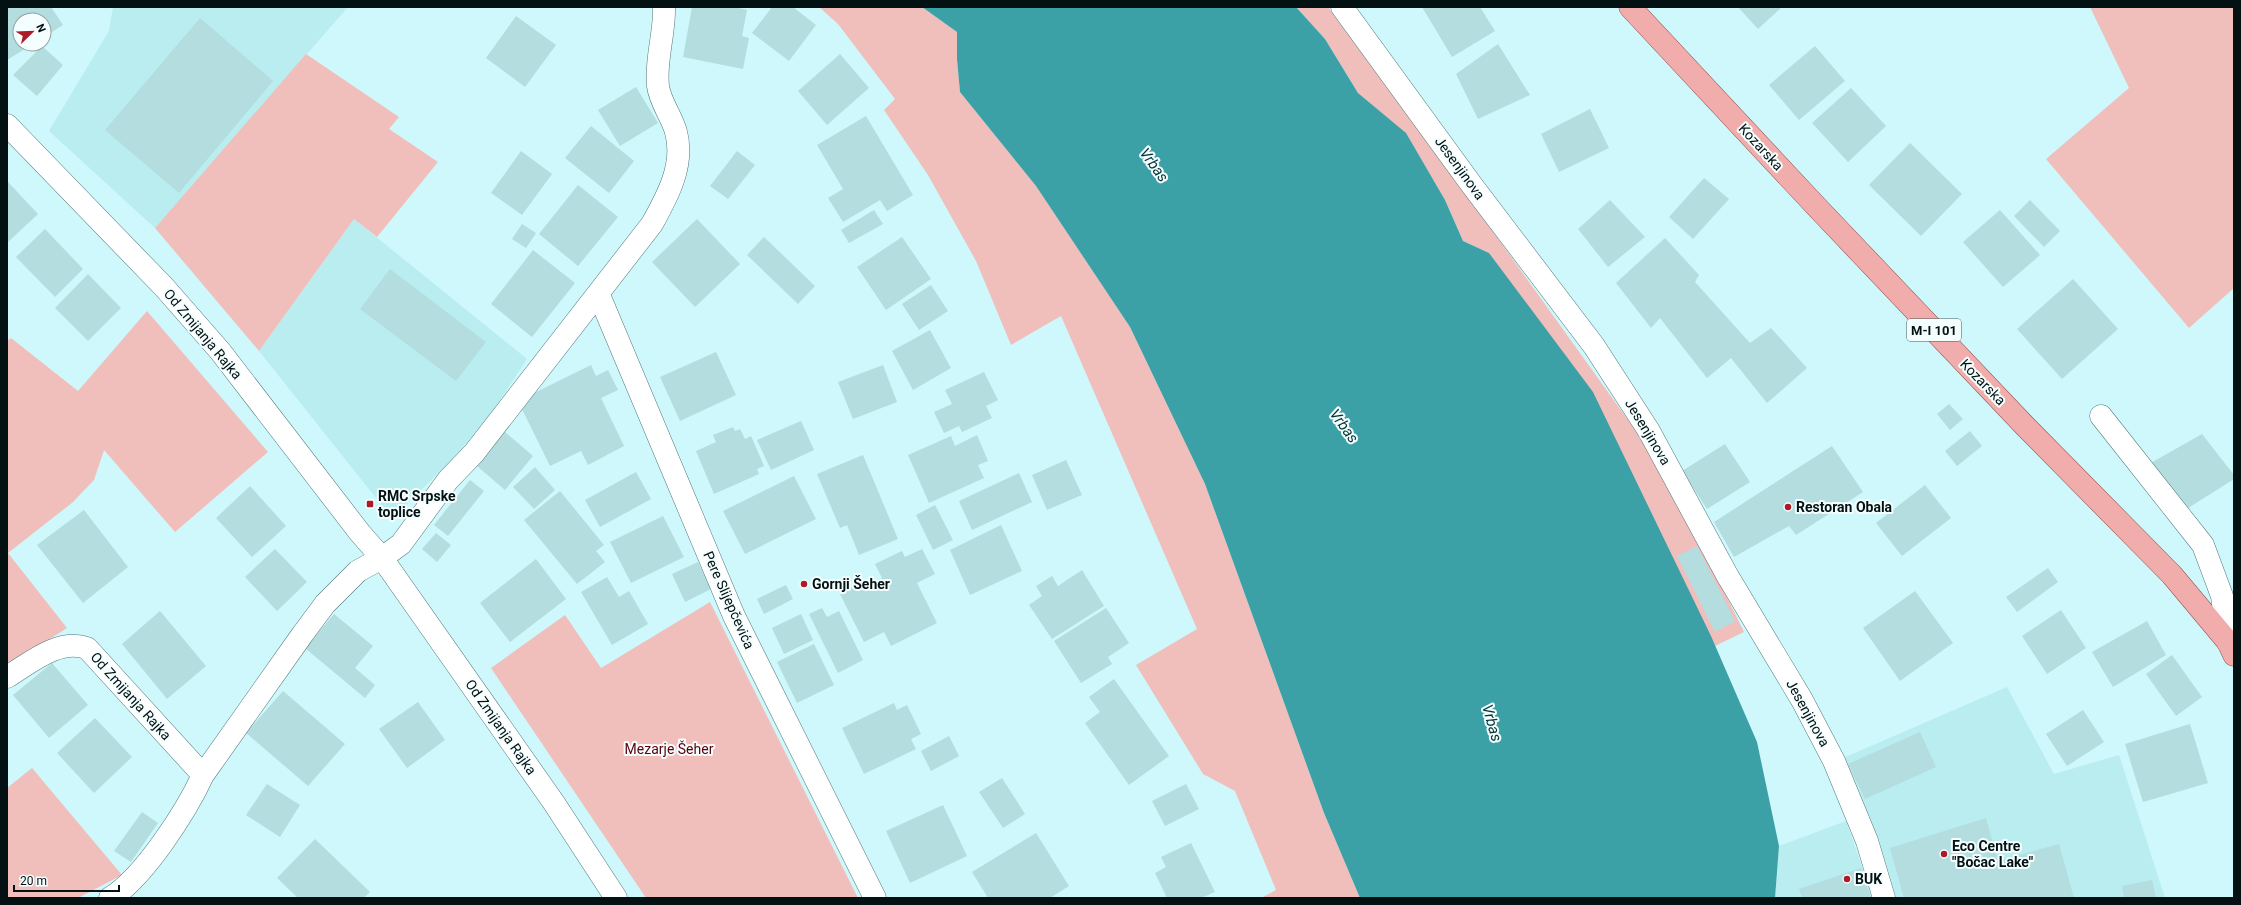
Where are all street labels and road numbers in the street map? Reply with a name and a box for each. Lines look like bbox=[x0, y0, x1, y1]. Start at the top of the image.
street label: Kozarska bbox=[1735, 120, 1787, 174]
street label: Jesenjinova bbox=[1432, 133, 1488, 203]
street label: Od Zmijanja Rajka bbox=[161, 286, 245, 382]
road number: M-I 101 bbox=[1907, 319, 1961, 341]
street label: Kozarska bbox=[1957, 356, 2009, 408]
street label: Jesenjinova bbox=[1622, 396, 1674, 468]
street label: Pere Slijepčevića bbox=[700, 549, 758, 651]
street label: Od Zmijanja Rajka bbox=[87, 649, 175, 743]
street label: Od Zmijanja Rajka bbox=[462, 676, 540, 778]
street label: Jesenjinova bbox=[1783, 677, 1833, 749]

